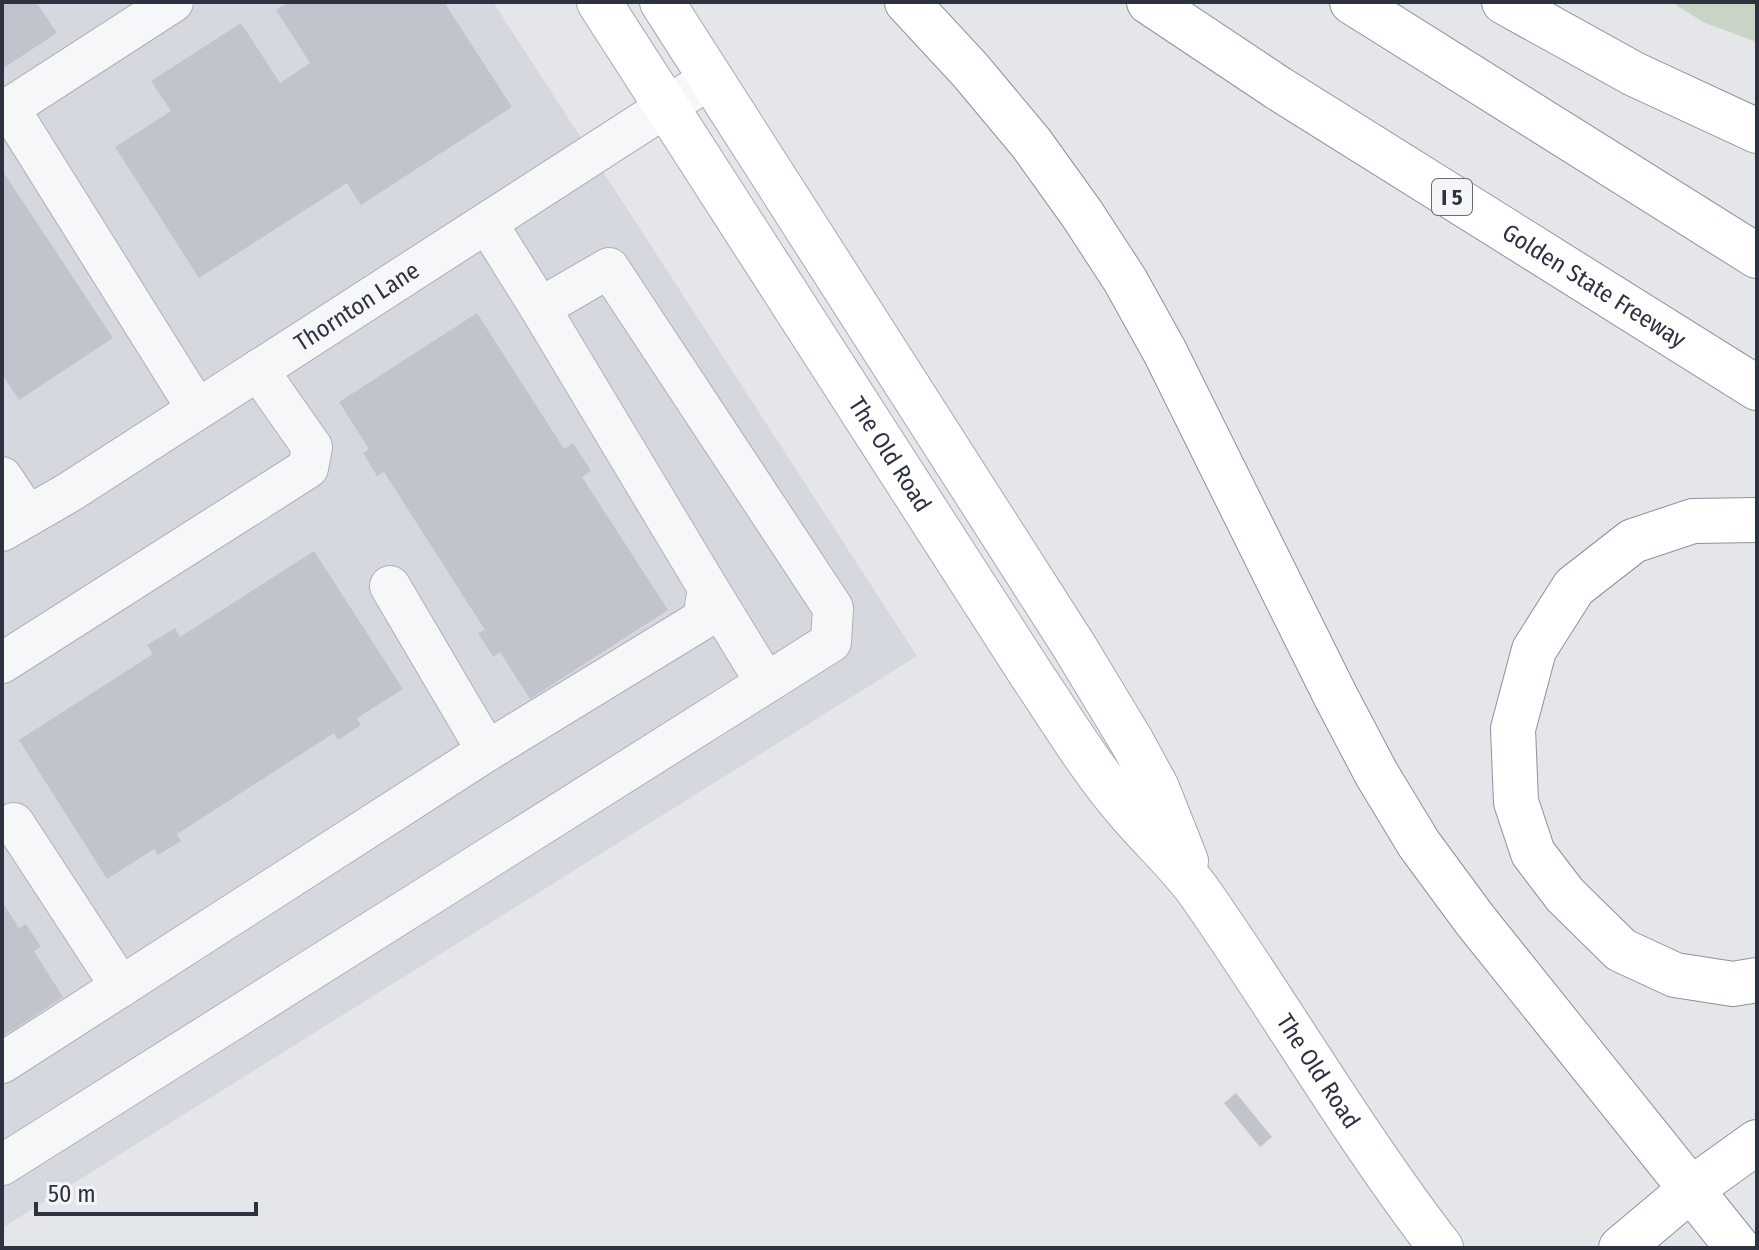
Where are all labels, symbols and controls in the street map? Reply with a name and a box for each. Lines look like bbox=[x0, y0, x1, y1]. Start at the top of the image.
road number: I 5 bbox=[1432, 179, 1472, 215]
street label: Golden State Freeway bbox=[1497, 218, 1691, 354]
street label: Thornton Lane bbox=[289, 256, 424, 357]
street label: The Old Road bbox=[843, 392, 937, 517]
street label: The Old Road bbox=[1271, 1009, 1366, 1134]
scale bar bbox=[36, 1166, 256, 1216]
text: 50 m bbox=[48, 1180, 96, 1208]

